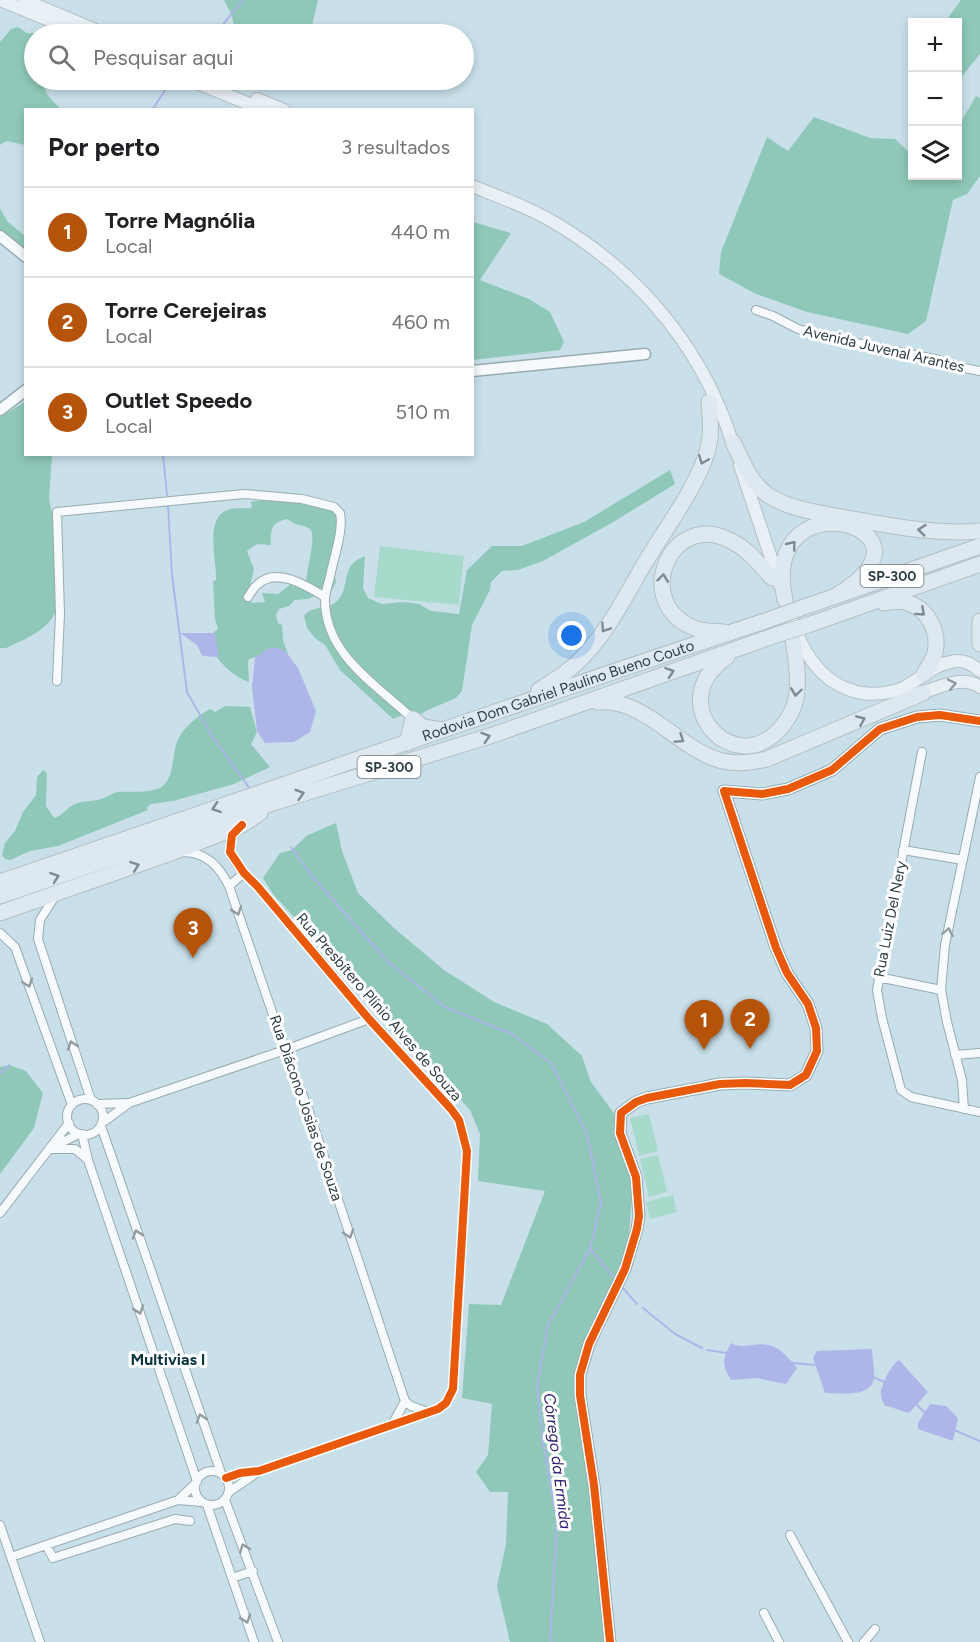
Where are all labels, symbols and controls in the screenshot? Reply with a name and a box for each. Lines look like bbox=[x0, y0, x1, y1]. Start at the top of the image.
map controls bbox=[908, 18, 962, 180]
button: + bbox=[908, 18, 962, 72]
search box bbox=[24, 24, 474, 90]
icon: search bbox=[45, 41, 78, 74]
text: Pesquisar aqui bbox=[93, 44, 234, 71]
button: − bbox=[908, 72, 962, 126]
button: layers bbox=[908, 126, 962, 180]
text: Por perto bbox=[48, 131, 160, 163]
text: 3 resultados bbox=[341, 135, 450, 159]
text: Torre Magnólia bbox=[105, 207, 255, 234]
text: 1 bbox=[63, 220, 72, 244]
text: 440 m bbox=[390, 220, 450, 244]
text: Local bbox=[105, 234, 152, 258]
text: Torre Cerejeiras bbox=[105, 297, 267, 324]
text: 2 bbox=[62, 310, 73, 334]
text: 460 m bbox=[391, 310, 450, 334]
street label: Avenida Juvenal Arantes bbox=[802, 322, 966, 376]
text: Local bbox=[105, 324, 152, 348]
text: Outlet Speedo bbox=[105, 387, 252, 414]
text: 3 bbox=[62, 400, 73, 424]
text: 510 m bbox=[395, 400, 450, 424]
text: Local bbox=[105, 414, 152, 438]
one-way arrow bbox=[698, 453, 710, 464]
one-way arrow bbox=[917, 524, 926, 537]
one-way arrow bbox=[784, 541, 795, 552]
road number: SP-300 bbox=[860, 565, 924, 587]
one-way arrow bbox=[656, 573, 669, 583]
one-way arrow bbox=[914, 605, 925, 616]
your location bbox=[557, 621, 586, 650]
one-way arrow bbox=[601, 621, 612, 632]
street label: Rodovia Dom Gabriel Paulino Bueno Couto bbox=[420, 636, 697, 745]
one-way arrow bbox=[664, 667, 675, 680]
one-way arrow bbox=[947, 678, 957, 691]
one-way arrow bbox=[790, 687, 802, 697]
one-way arrow bbox=[855, 715, 866, 727]
one-way arrow bbox=[480, 731, 491, 744]
one-way arrow bbox=[674, 732, 685, 743]
road number: SP-300 bbox=[358, 756, 420, 778]
one-way arrow bbox=[294, 789, 305, 801]
one-way arrow bbox=[211, 801, 222, 814]
street label: Rua Luiz Del Nery bbox=[870, 859, 910, 979]
one-way arrow bbox=[129, 861, 139, 874]
one-way arrow bbox=[49, 871, 60, 884]
one-way arrow bbox=[230, 905, 243, 916]
pin: 3 bbox=[174, 908, 212, 958]
street label: Rua Presbítero Plínio Alves de Souza bbox=[292, 909, 466, 1105]
one-way arrow bbox=[941, 927, 954, 937]
one-way arrow bbox=[21, 976, 33, 987]
pin: 1 bbox=[684, 1000, 724, 1050]
pin: 2 bbox=[730, 1000, 770, 1049]
street label: Rua Diácono Josias de Souza bbox=[266, 1013, 346, 1203]
one-way arrow bbox=[67, 1040, 80, 1051]
one-way arrow bbox=[342, 1228, 355, 1239]
one-way arrow bbox=[132, 1229, 145, 1239]
one-way arrow bbox=[132, 1304, 144, 1315]
district label: Multivias I bbox=[131, 1350, 205, 1369]
water label: Córrego da Ermida bbox=[540, 1392, 575, 1530]
one-way arrow bbox=[196, 1413, 209, 1424]
one-way arrow bbox=[239, 1543, 251, 1554]
one-way arrow bbox=[239, 1614, 252, 1624]

